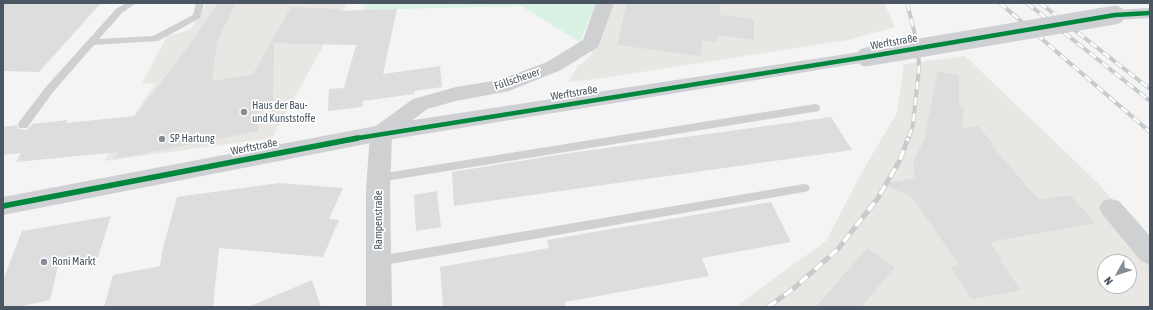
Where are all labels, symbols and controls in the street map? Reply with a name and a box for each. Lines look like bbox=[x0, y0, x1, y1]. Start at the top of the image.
street label: Werftstraße bbox=[870, 31, 918, 53]
street label: Füllscheuer bbox=[492, 65, 542, 93]
street label: Werftstraße bbox=[550, 83, 598, 103]
place label: Haus der Bau- und Kunststoffe bbox=[252, 99, 315, 125]
marker: Haus der Bau- und Kunststoffe bbox=[239, 107, 249, 117]
place label: SP Hartung bbox=[170, 132, 215, 146]
marker: SP Hartung bbox=[157, 134, 167, 144]
street label: Werftstraße bbox=[230, 136, 278, 158]
street label: Rampenstraße bbox=[372, 190, 386, 250]
north arrow bbox=[1097, 254, 1137, 294]
place label: Roni Markt bbox=[52, 255, 96, 269]
marker: Roni Markt bbox=[39, 257, 49, 267]
text: N bbox=[1102, 275, 1115, 287]

